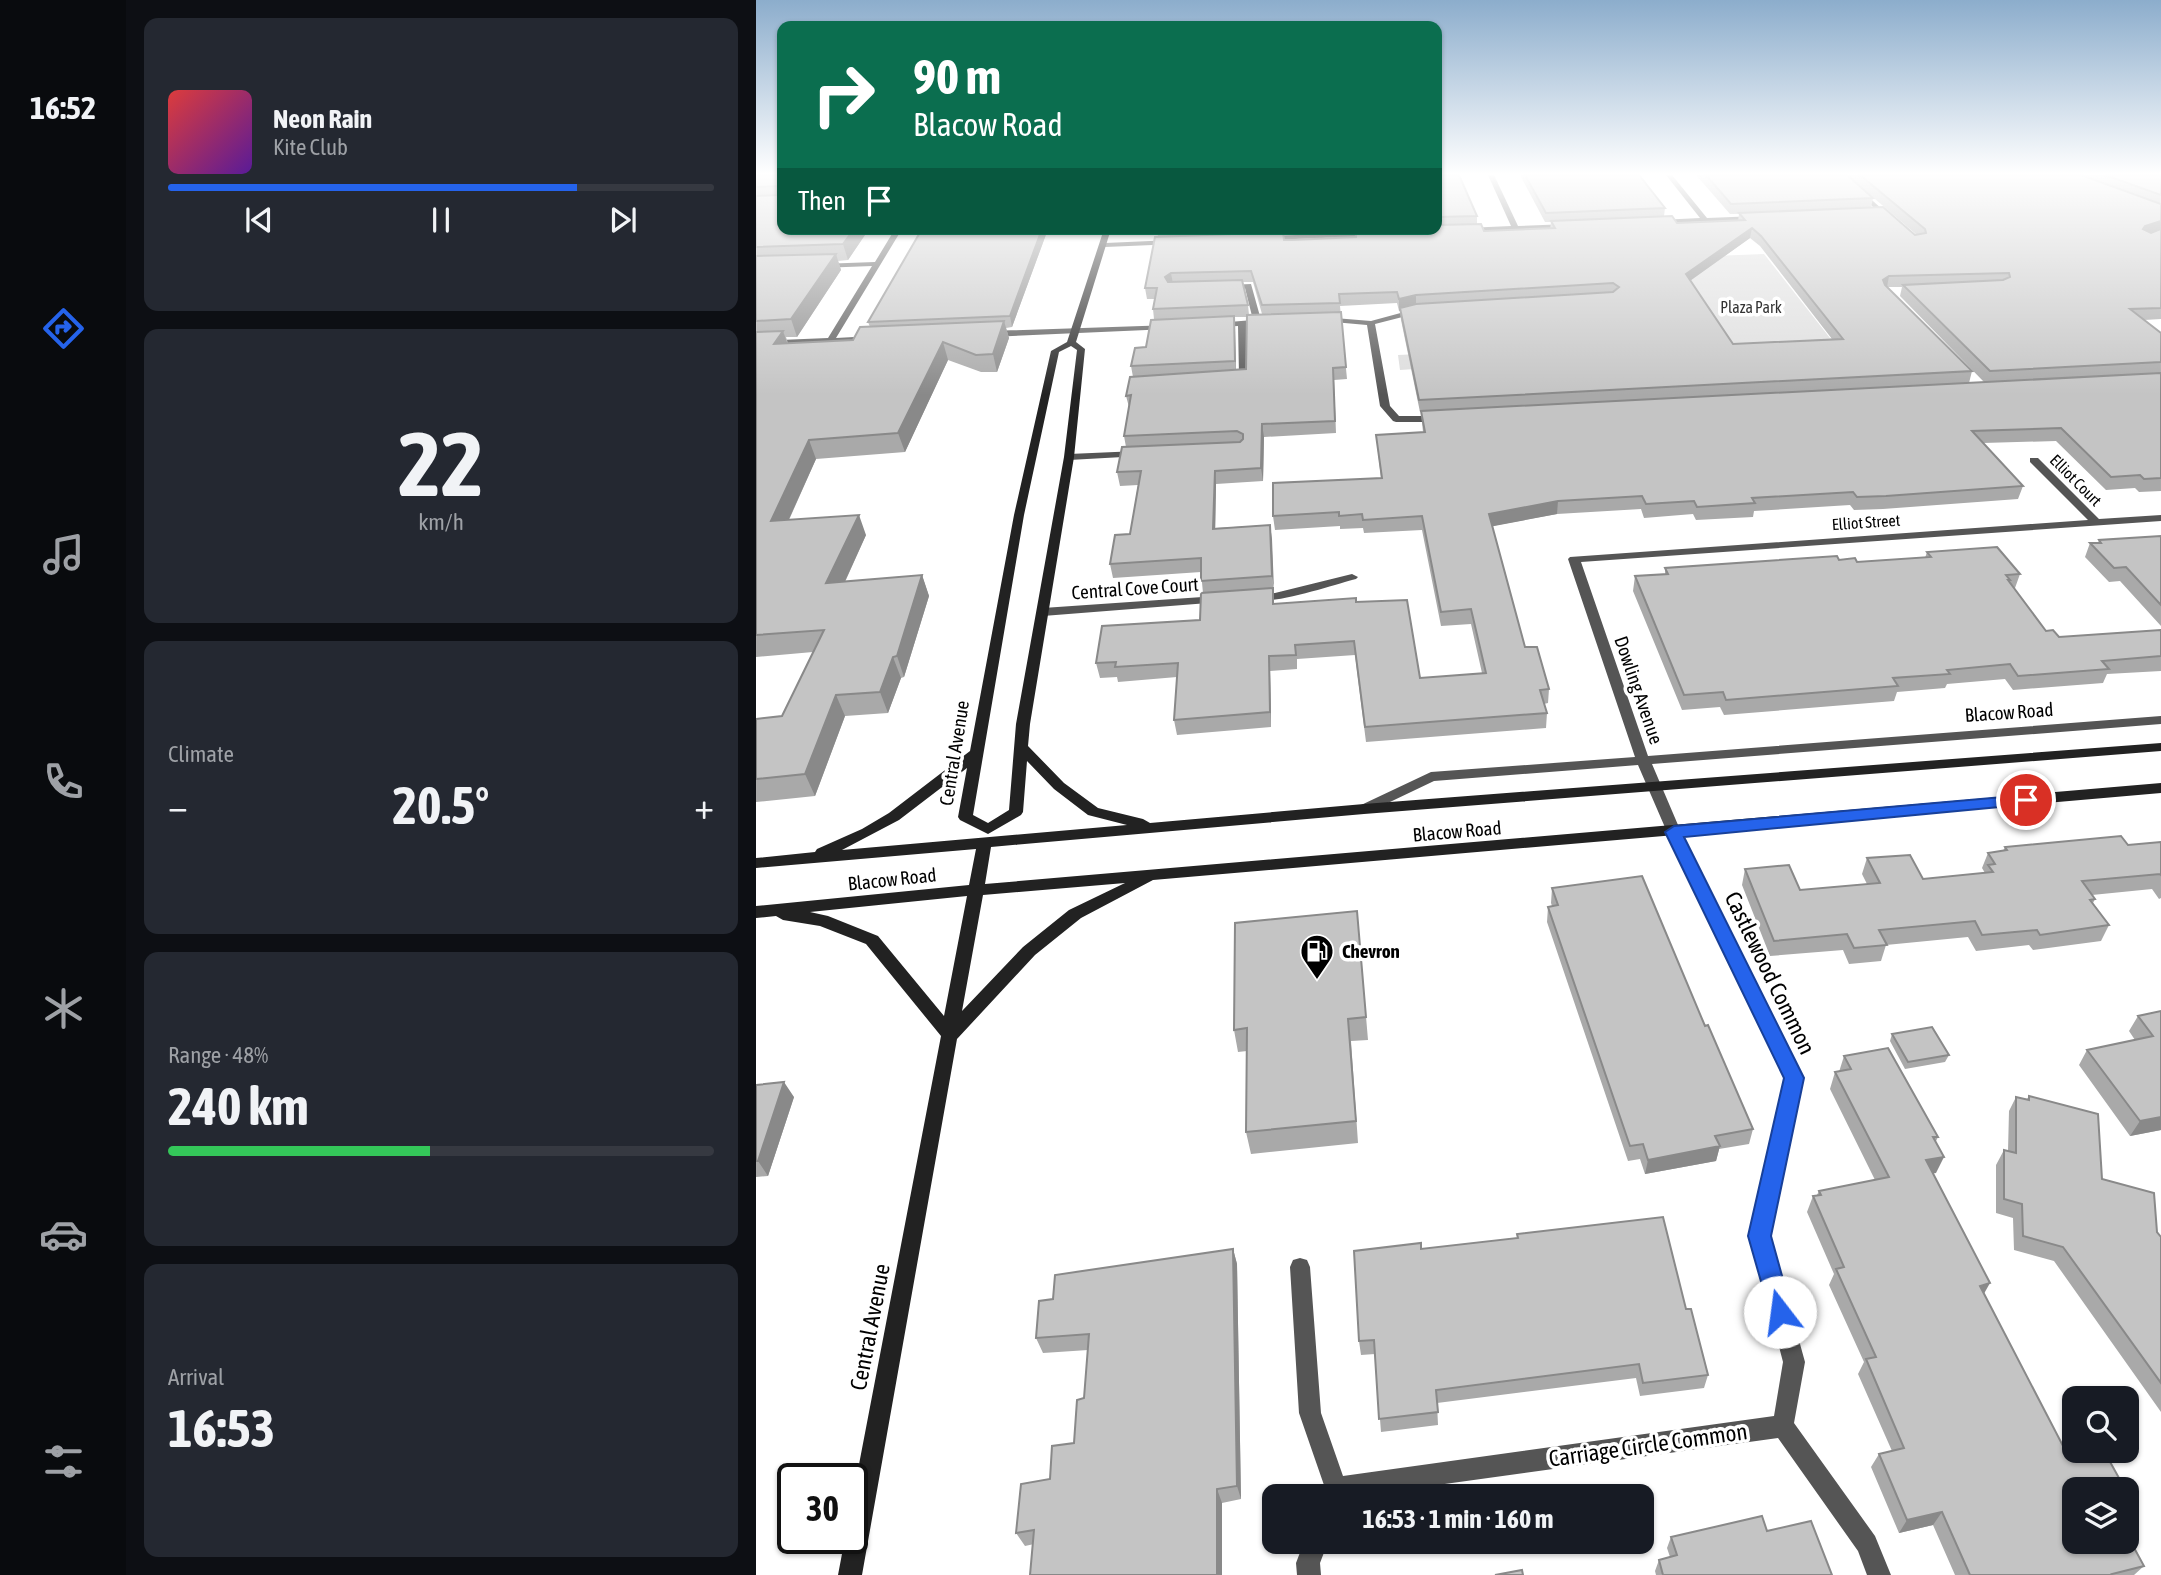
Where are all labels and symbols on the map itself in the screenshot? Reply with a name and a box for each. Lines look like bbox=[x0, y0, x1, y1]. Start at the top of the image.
park label: Plaza Park bbox=[1720, 298, 1782, 316]
street label: Elliot Court bbox=[2047, 451, 2106, 510]
street label: Elliot Street bbox=[1831, 511, 1901, 533]
street label: Central Cove Court bbox=[1071, 573, 1199, 603]
street label: Dowling Avenue bbox=[1610, 633, 1668, 747]
street label: Blacow Road bbox=[1964, 698, 2054, 726]
street label: Central Avenue bbox=[935, 699, 973, 807]
pin bbox=[1996, 770, 2056, 830]
street label: Blacow Road bbox=[1412, 816, 1502, 846]
street label: Blacow Road bbox=[847, 863, 937, 895]
street label: Castlewood Common bbox=[1719, 888, 1821, 1058]
fuel station icon: Chevron bbox=[1298, 932, 1336, 981]
place label: Chevron bbox=[1342, 940, 1400, 962]
street label: Central Avenue bbox=[845, 1261, 895, 1393]
position arrow bbox=[1743, 1275, 1817, 1349]
street label: Carriage Circle Common bbox=[1547, 1418, 1749, 1472]
speed limit sign: 30 bbox=[777, 1463, 868, 1554]

